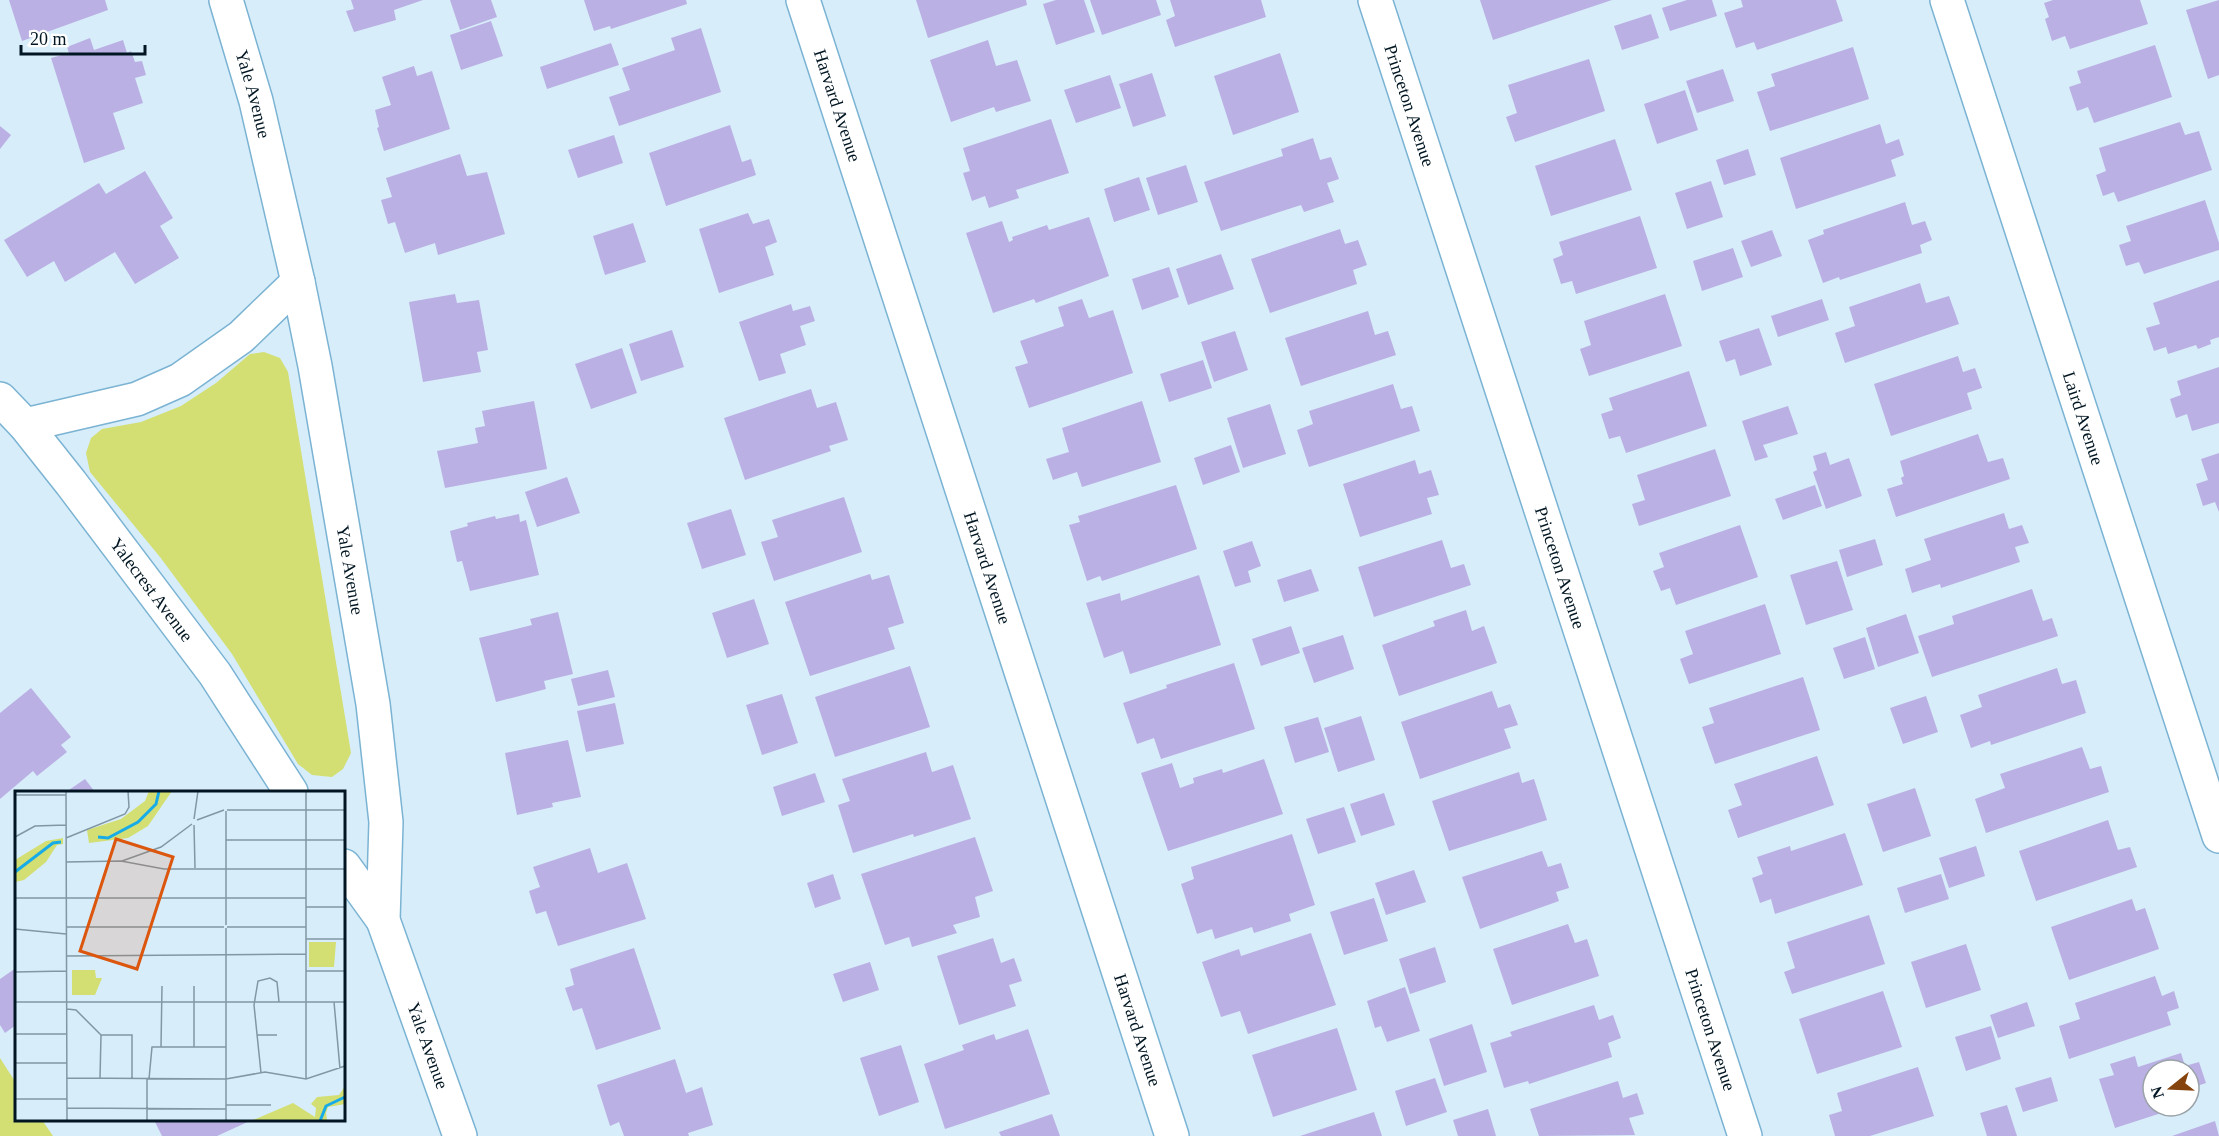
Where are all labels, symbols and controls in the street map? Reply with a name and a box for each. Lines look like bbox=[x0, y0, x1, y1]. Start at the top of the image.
scale bar bbox=[21, 18, 146, 56]
text: 20 m bbox=[30, 29, 67, 49]
street label: Princeton Avenue bbox=[1380, 42, 1439, 169]
street label: Harvard Avenue bbox=[810, 47, 865, 164]
street label: Yale Avenue bbox=[231, 48, 274, 140]
street label: Laird Avenue bbox=[2059, 369, 2108, 468]
street label: Princeton Avenue bbox=[1531, 504, 1589, 631]
street label: Harvard Avenue bbox=[960, 509, 1015, 627]
street label: Yale Avenue bbox=[333, 524, 368, 616]
street label: Yalecrest Avenue bbox=[106, 534, 197, 646]
inset map bbox=[15, 791, 345, 1121]
street label: Princeton Avenue bbox=[1681, 966, 1740, 1093]
street label: Harvard Avenue bbox=[1110, 971, 1165, 1089]
street label: Yale Avenue bbox=[403, 1000, 452, 1092]
north arrow bbox=[2141, 1058, 2201, 1118]
text: N bbox=[2147, 1084, 2167, 1101]

